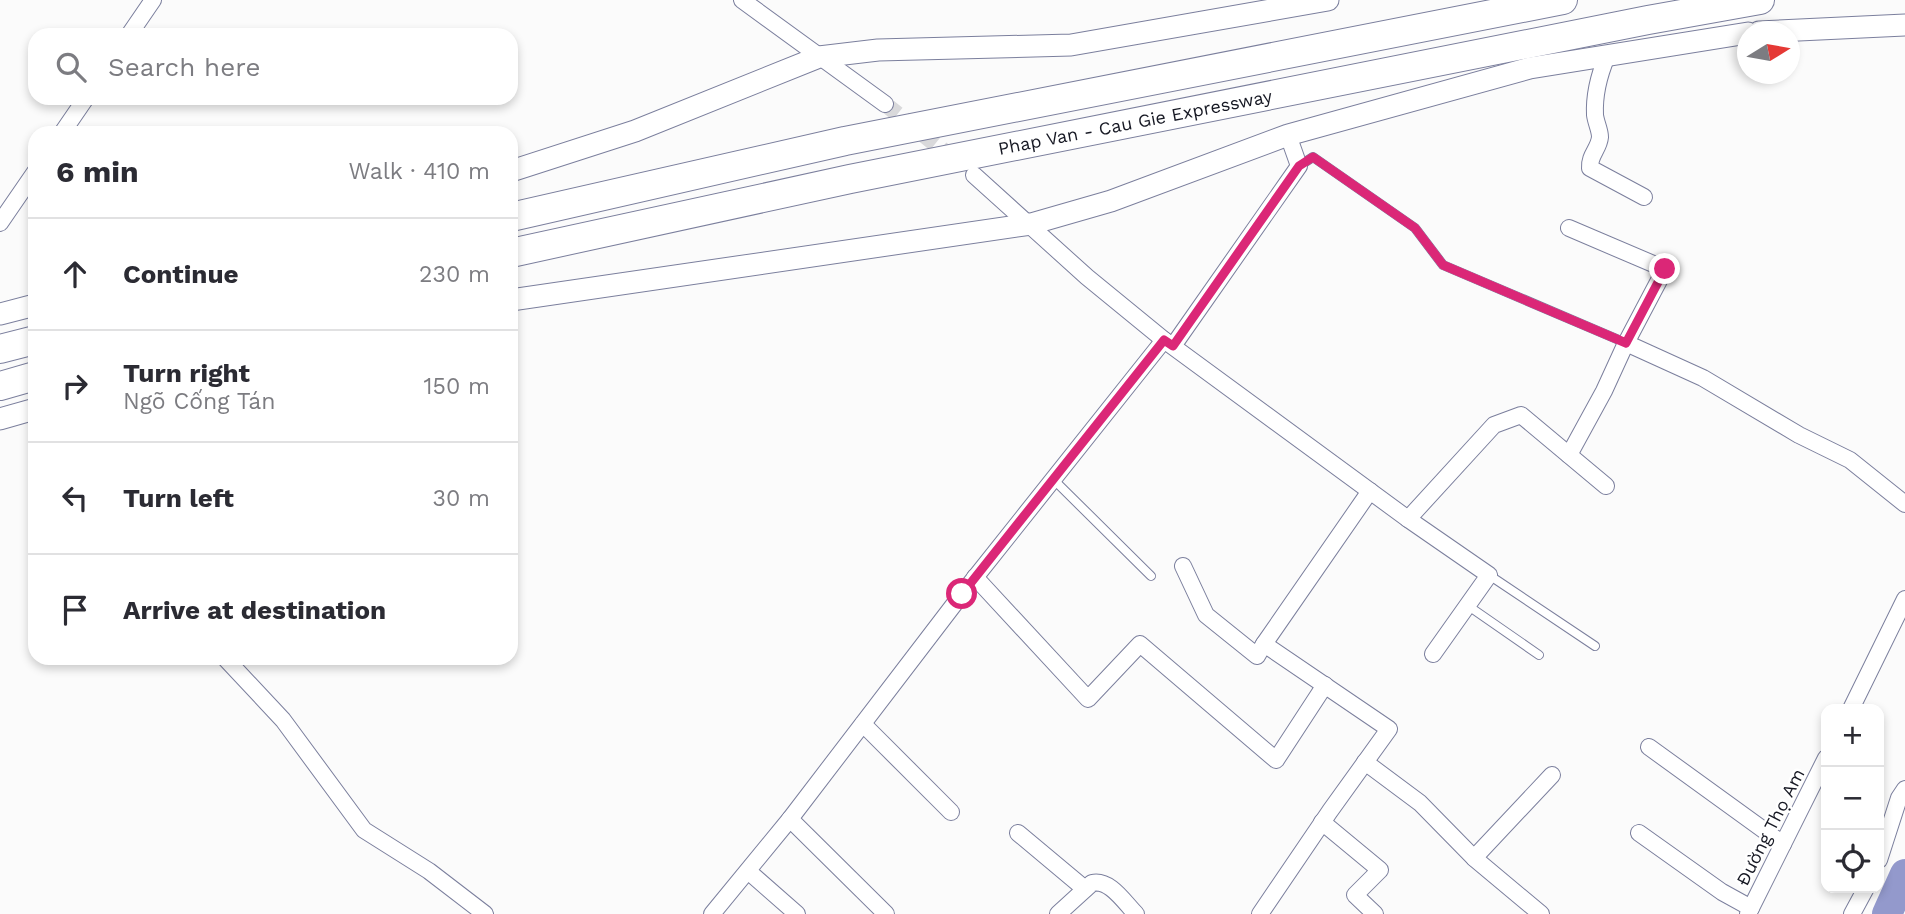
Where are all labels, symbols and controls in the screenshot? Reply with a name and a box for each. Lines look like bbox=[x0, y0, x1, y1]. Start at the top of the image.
north arrow bbox=[1737, 21, 1800, 84]
search box bbox=[28, 28, 518, 105]
icon: search bbox=[52, 48, 90, 86]
text: Search here bbox=[108, 52, 260, 82]
street label: Phap Van - Cau Gie Expressway bbox=[996, 85, 1274, 159]
text: 6 min bbox=[56, 154, 139, 189]
text: Walk · 410 m bbox=[349, 158, 490, 185]
route end bbox=[1649, 253, 1680, 284]
icon: ahead bbox=[56, 255, 94, 293]
text: Continue bbox=[123, 259, 239, 289]
text: 230 m bbox=[419, 261, 490, 288]
text: Turn right bbox=[123, 358, 250, 388]
icon: right bbox=[56, 367, 94, 405]
text: 150 m bbox=[424, 373, 490, 400]
text: Ngõ Cống Tán bbox=[123, 388, 276, 415]
icon: left bbox=[56, 479, 94, 517]
text: Turn left bbox=[123, 483, 234, 513]
text: 30 m bbox=[433, 485, 490, 512]
route start bbox=[946, 578, 977, 609]
icon: arrive bbox=[56, 591, 94, 629]
text: Arrive at destination bbox=[123, 595, 386, 625]
map controls bbox=[1821, 704, 1884, 893]
button: + bbox=[1821, 704, 1884, 767]
street label: Đường Thọ Am bbox=[1731, 765, 1809, 889]
button: − bbox=[1821, 767, 1884, 830]
button: locate bbox=[1821, 830, 1884, 893]

